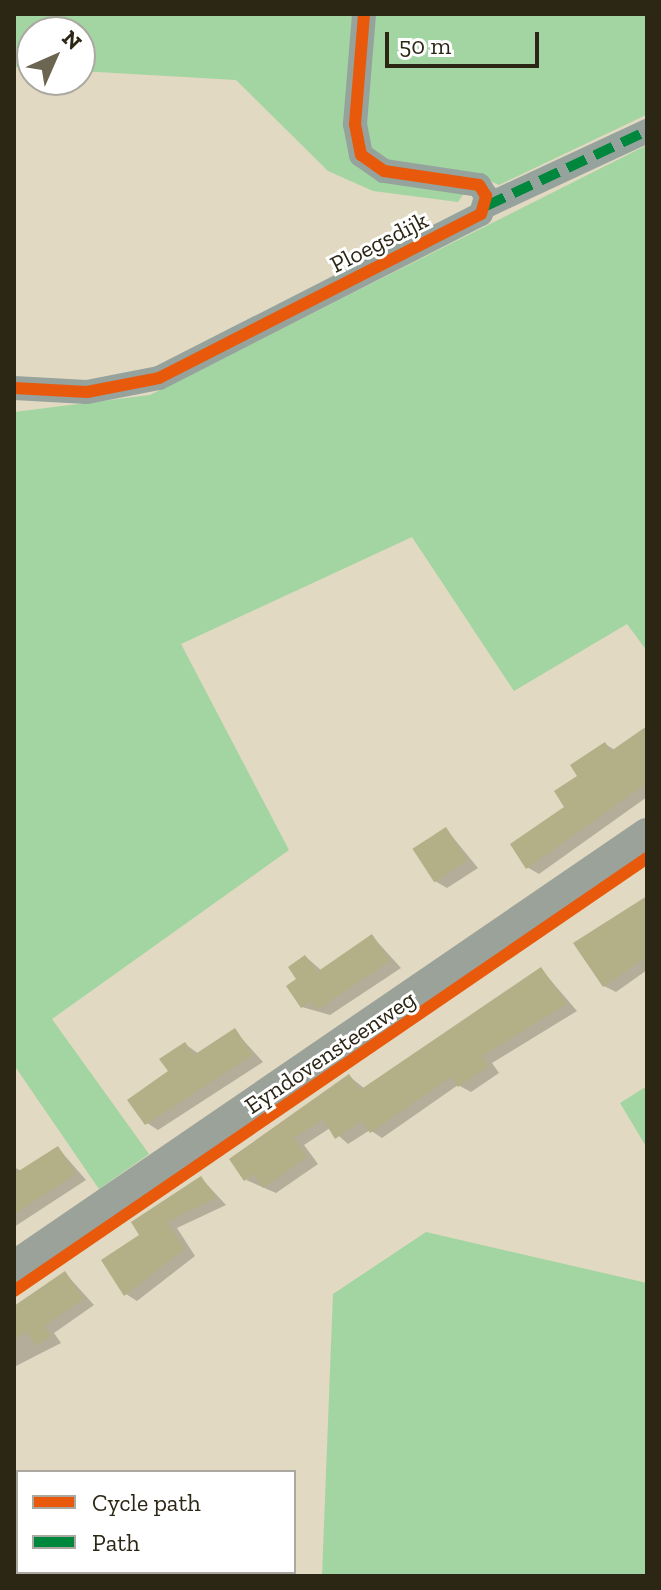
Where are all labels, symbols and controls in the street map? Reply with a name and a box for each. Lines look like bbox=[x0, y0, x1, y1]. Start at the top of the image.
north arrow bbox=[16, 16, 96, 96]
scale bar bbox=[389, 16, 543, 66]
text: N bbox=[56, 25, 87, 56]
text: 50 m bbox=[399, 31, 451, 60]
street label: Ploegsdijk bbox=[325, 205, 433, 279]
street label: Eyndovensteenweg bbox=[239, 984, 421, 1120]
legend bbox=[16, 1470, 296, 1574]
text: Cycle path bbox=[92, 1488, 201, 1517]
text: Path bbox=[92, 1528, 140, 1557]

